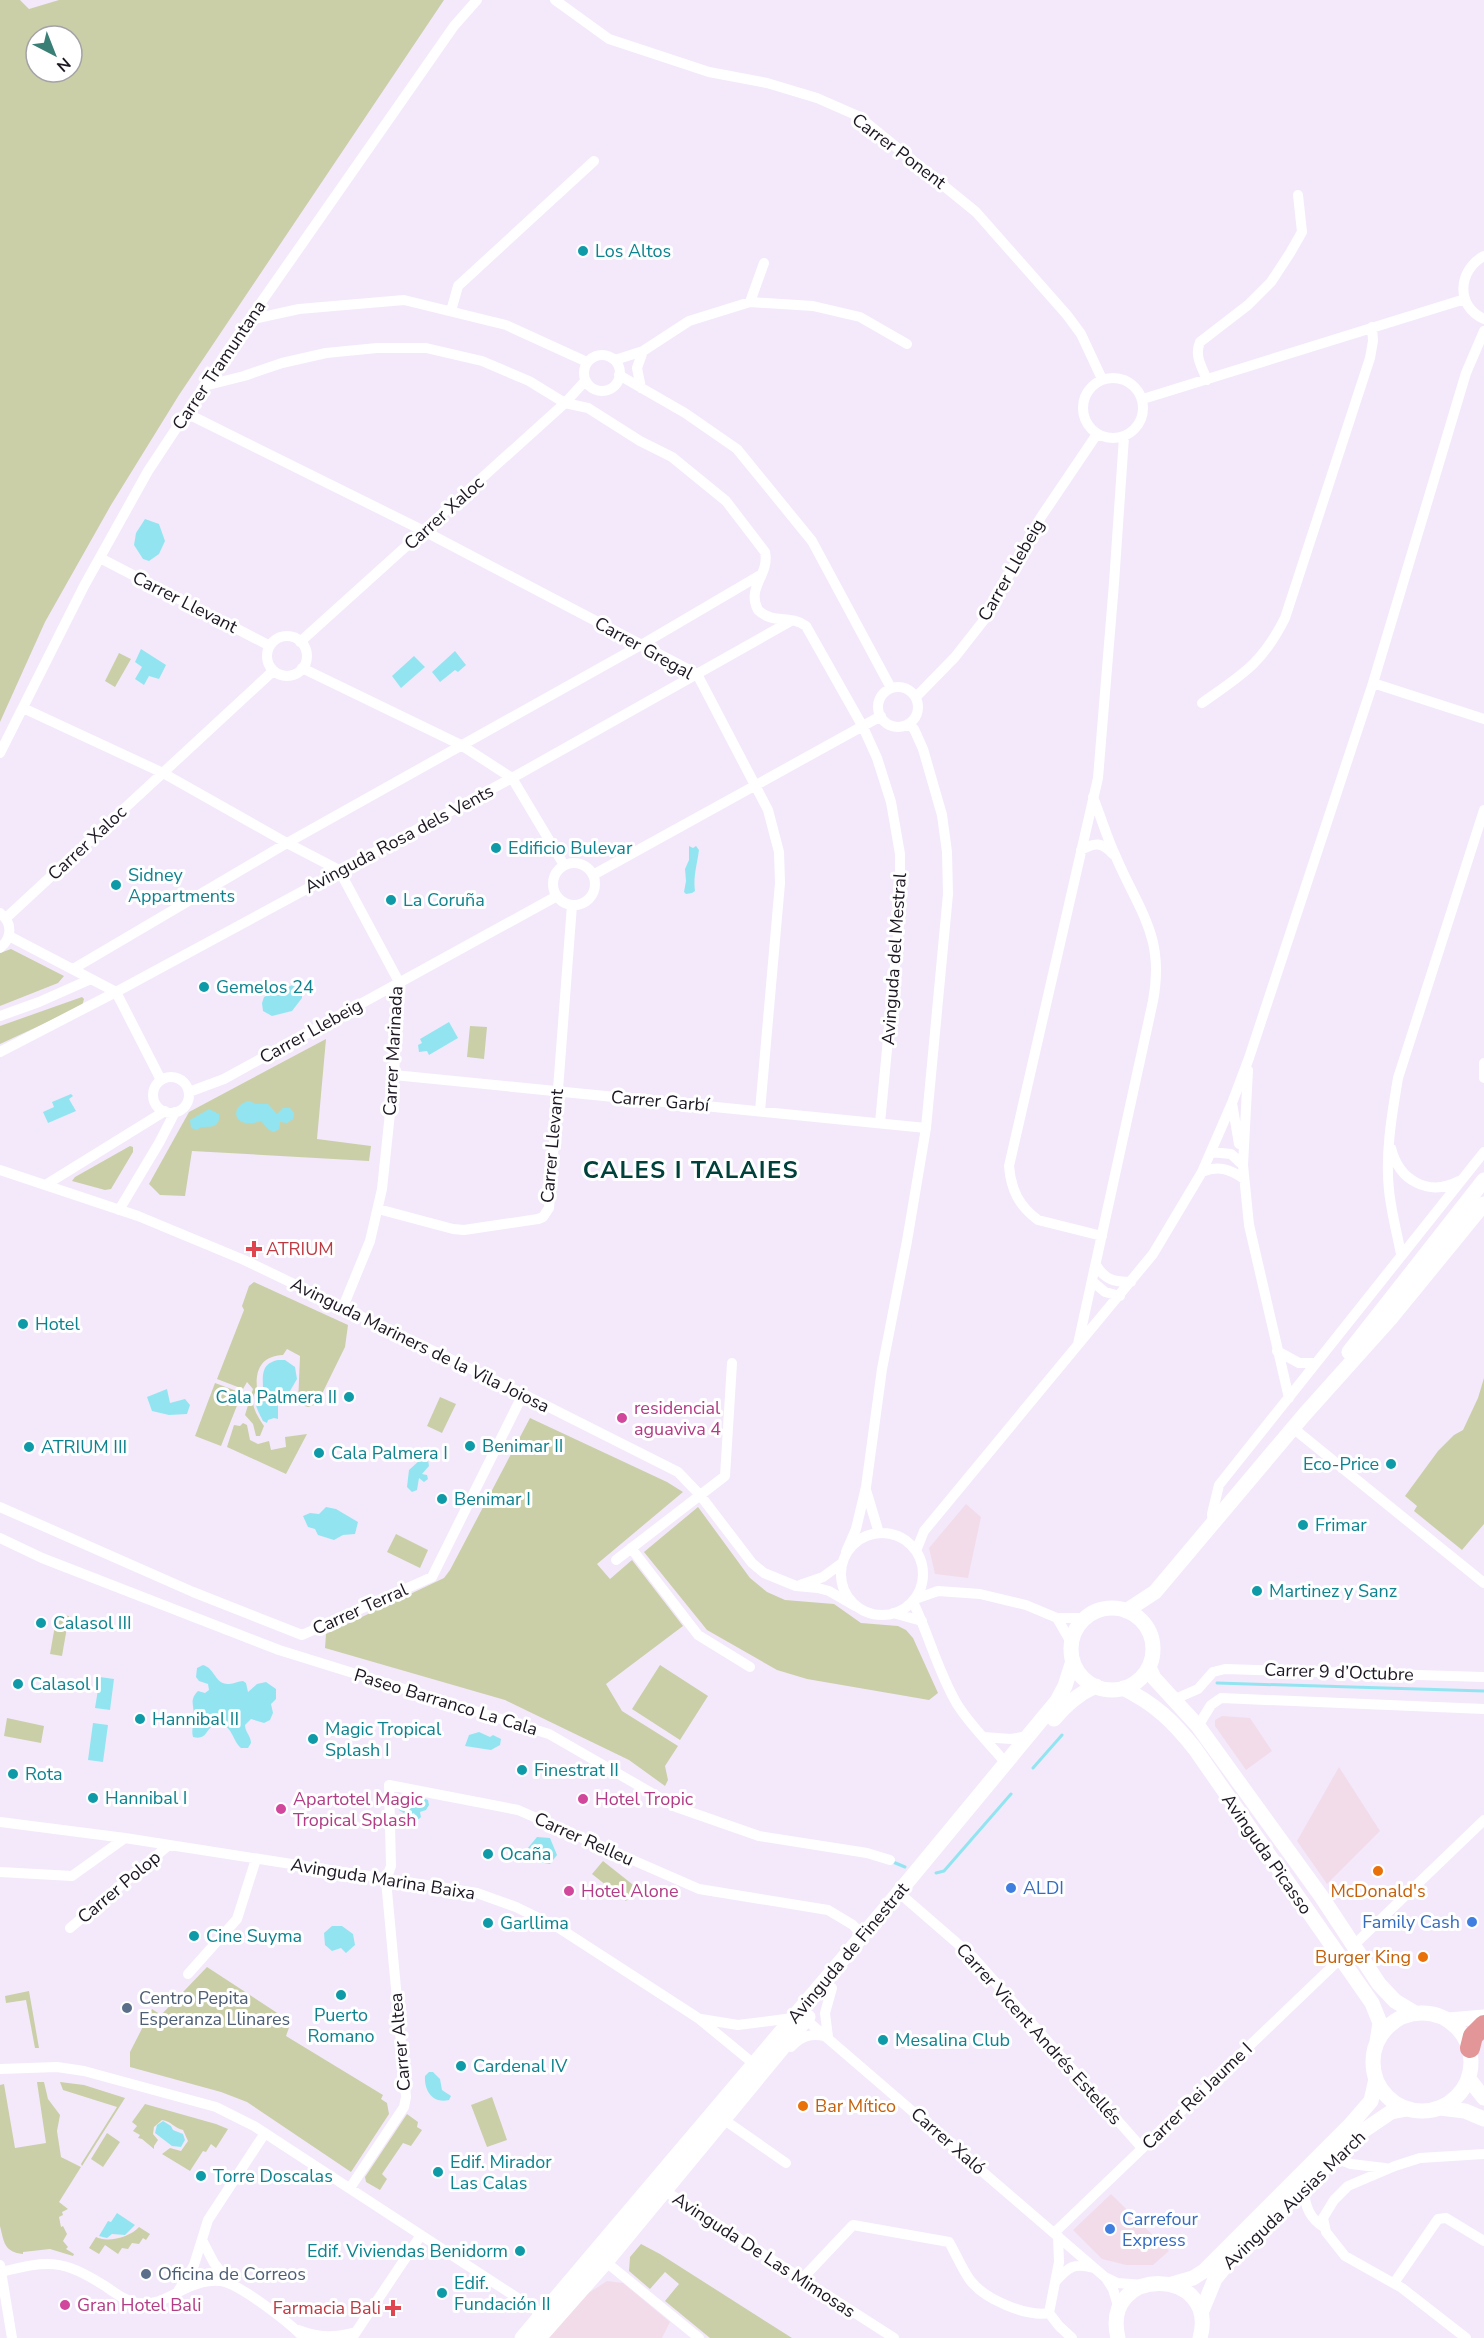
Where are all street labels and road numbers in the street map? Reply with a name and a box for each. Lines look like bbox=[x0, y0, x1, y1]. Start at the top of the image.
street label: Carrer Ponent bbox=[847, 108, 952, 195]
street label: Carrer Tramuntana bbox=[167, 296, 271, 434]
street label: Carrer Xaloc bbox=[399, 471, 489, 555]
street label: Carrer Llebeig bbox=[972, 515, 1050, 625]
street label: Carrer Llevant bbox=[129, 565, 242, 639]
street label: Carrer Gregal bbox=[590, 611, 698, 685]
street label: Avinguda Rosa dels Vents bbox=[300, 779, 498, 899]
street label: Carrer Xaloc bbox=[42, 800, 132, 886]
street label: Avinguda del Mestral bbox=[876, 871, 912, 1046]
street label: Carrer Marinada bbox=[378, 985, 408, 1117]
street label: Carrer Llebeig bbox=[255, 993, 367, 1069]
street label: Carrer Garbí bbox=[610, 1085, 711, 1117]
street label: Carrer Llevant bbox=[535, 1087, 569, 1204]
street label: Avinguda Mariners de la Vila Joiosa bbox=[287, 1272, 553, 1418]
street label: Carrer Terral bbox=[309, 1577, 412, 1641]
street label: Carrer 9 d’Octubre bbox=[1264, 1657, 1414, 1687]
street label: Paseo Barranco La Cala bbox=[351, 1663, 541, 1741]
street label: Avinguda Picasso bbox=[1216, 1789, 1318, 1919]
street label: Carrer Relleu bbox=[531, 1806, 637, 1872]
street label: Carrer Polop bbox=[72, 1845, 166, 1929]
street label: Avinguda Marina Baixa bbox=[289, 1853, 477, 1905]
street label: Avinguda de Finestrat bbox=[782, 1877, 915, 2029]
street label: Carrer Vicent Andrés Estellés bbox=[951, 1938, 1127, 2130]
street label: Carrer Altea bbox=[384, 1992, 416, 2092]
street label: Carrer Rei Jaume I bbox=[1137, 2037, 1257, 2155]
street label: Carrer Xaló bbox=[906, 2102, 990, 2180]
street label: Avinguda Ausias March bbox=[1217, 2125, 1371, 2275]
street label: Avinguda De Las Mimosas bbox=[668, 2187, 860, 2323]

